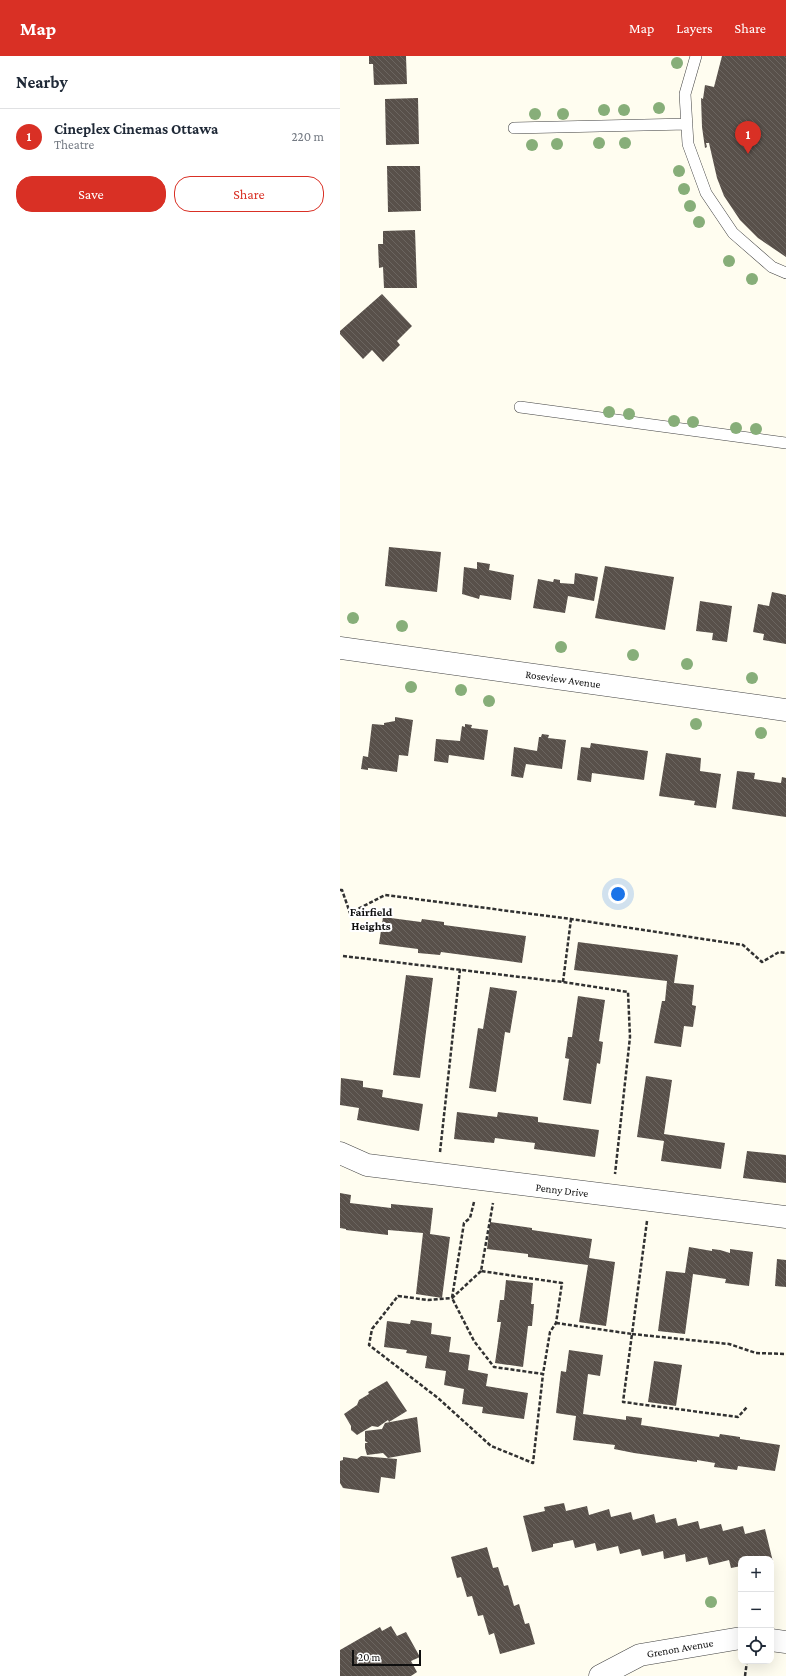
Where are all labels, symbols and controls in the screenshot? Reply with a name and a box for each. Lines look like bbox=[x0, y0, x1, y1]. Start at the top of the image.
text: Map bbox=[20, 18, 56, 39]
text: Map bbox=[629, 20, 654, 36]
text: Layers bbox=[676, 20, 713, 36]
text: Share bbox=[735, 20, 766, 36]
text: Nearby bbox=[16, 73, 68, 92]
text: Cineplex Cinemas Ottawa bbox=[54, 121, 218, 137]
pin: 1 bbox=[735, 121, 761, 154]
text: 1 bbox=[27, 129, 31, 144]
text: 220 m bbox=[291, 129, 324, 144]
text: Theatre bbox=[54, 137, 94, 152]
button: Save bbox=[16, 176, 166, 212]
button: Share bbox=[174, 176, 324, 212]
street label: Roseview Avenue bbox=[525, 668, 602, 690]
your location bbox=[608, 884, 628, 904]
district label: Fairfield Heights bbox=[350, 905, 393, 933]
street label: Penny Drive bbox=[535, 1181, 589, 1200]
map controls bbox=[738, 1556, 774, 1664]
button: + bbox=[738, 1556, 774, 1592]
button: − bbox=[738, 1592, 774, 1628]
button: locate bbox=[738, 1628, 774, 1664]
street label: Grenon Avenue bbox=[646, 1636, 714, 1660]
scale bar bbox=[352, 1648, 421, 1667]
text: 20 m bbox=[358, 1651, 380, 1663]

